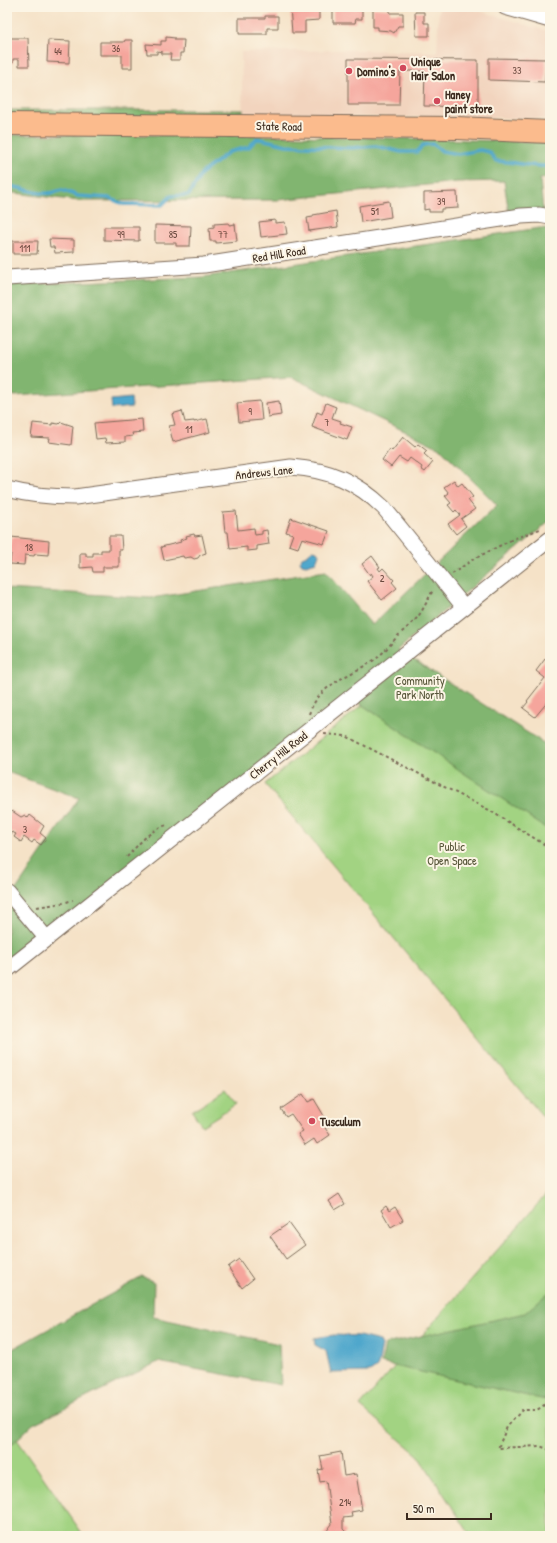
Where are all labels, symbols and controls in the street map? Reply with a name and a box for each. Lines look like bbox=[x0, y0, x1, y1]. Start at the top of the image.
house number: 36 bbox=[112, 42, 120, 55]
house number: 44 bbox=[54, 45, 62, 58]
place label: Unique Hair Salon bbox=[411, 53, 456, 84]
place label: Domino's bbox=[357, 63, 396, 80]
marker: Unique Hair Salon bbox=[398, 63, 408, 73]
house number: 33 bbox=[513, 64, 522, 77]
marker: Domino's bbox=[344, 66, 354, 76]
place label: Haney paint store bbox=[445, 86, 493, 118]
marker: Haney paint store bbox=[432, 96, 442, 106]
street label: State Road bbox=[256, 117, 302, 135]
house number: 39 bbox=[437, 195, 445, 208]
house number: 51 bbox=[371, 205, 379, 218]
house number: 99 bbox=[117, 228, 125, 241]
house number: 85 bbox=[169, 228, 178, 241]
house number: 77 bbox=[218, 228, 228, 241]
street label: Red Hill Road bbox=[251, 241, 307, 267]
house number: 111 bbox=[20, 242, 31, 255]
house number: 9 bbox=[248, 405, 252, 418]
house number: 7 bbox=[325, 416, 330, 429]
house number: 11 bbox=[185, 423, 193, 436]
street label: Andrews Lane bbox=[234, 461, 294, 483]
house number: 18 bbox=[25, 541, 33, 554]
house number: 2 bbox=[380, 572, 385, 585]
park label: Community Park North bbox=[395, 672, 445, 703]
street label: Cherry Hill Road bbox=[245, 727, 311, 783]
house number: 3 bbox=[23, 823, 28, 836]
park label: Public Open Space bbox=[427, 838, 477, 869]
place label: Tusculum bbox=[319, 1113, 361, 1130]
marker: Tusculum bbox=[307, 1116, 317, 1126]
scale bar bbox=[407, 1495, 491, 1521]
house number: 214 bbox=[339, 1496, 351, 1509]
text: 50 m bbox=[413, 1500, 434, 1517]

